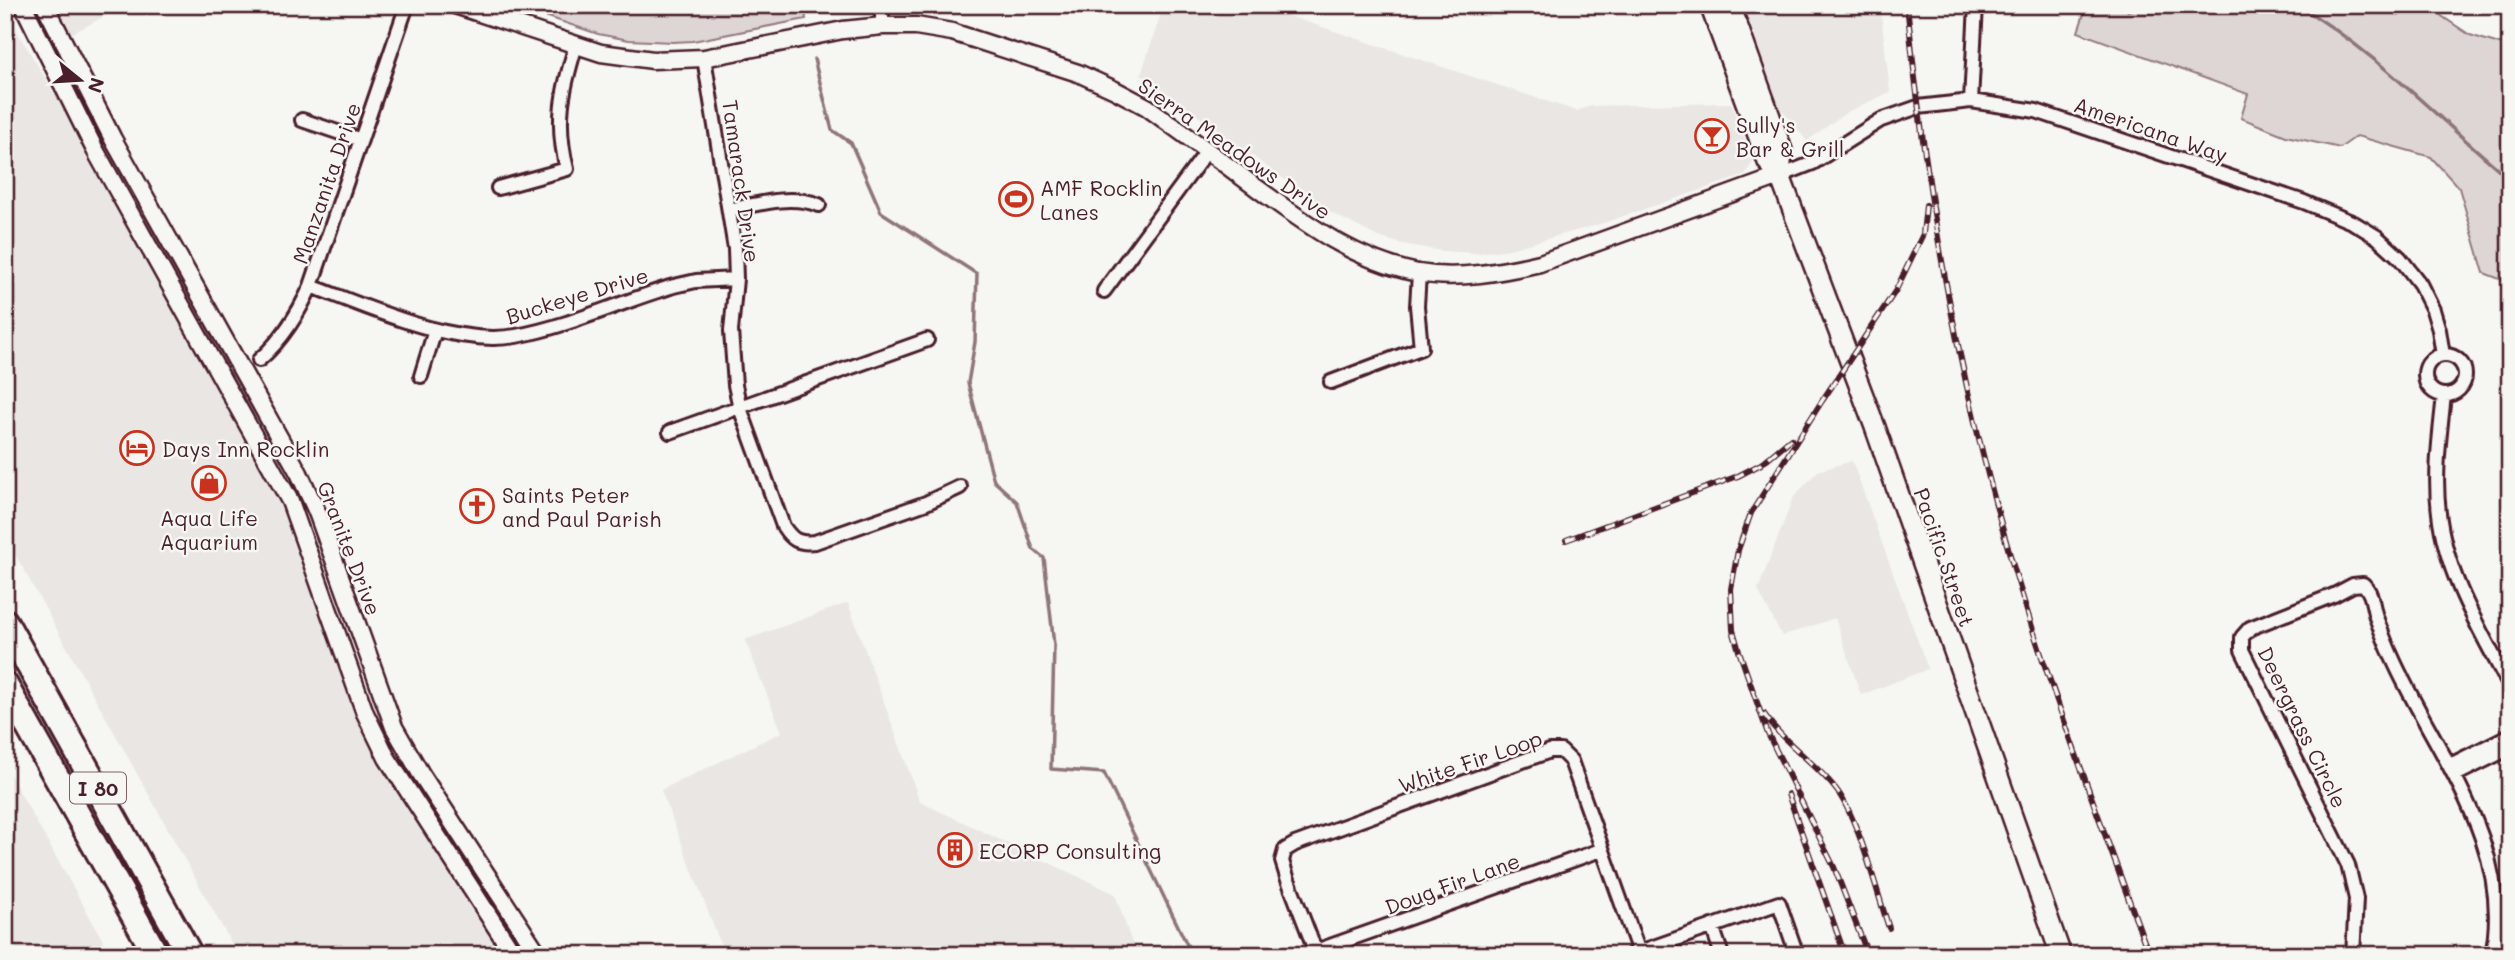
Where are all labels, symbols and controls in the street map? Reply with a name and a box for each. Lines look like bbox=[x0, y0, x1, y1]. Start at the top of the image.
north arrow bbox=[46, 46, 116, 116]
street label: Sierra Meadows Drive bbox=[1133, 71, 1337, 225]
text: N bbox=[83, 75, 111, 96]
street label: Americana Way bbox=[2071, 90, 2231, 168]
street label: Tamarack Drive bbox=[717, 98, 767, 264]
street label: Manzanita Drive bbox=[286, 99, 366, 267]
place label: Sully's Bar & Grill bbox=[1736, 111, 1844, 162]
bar icon: Sully's Bar & Grill bbox=[1693, 117, 1731, 155]
place label: AMF Rocklin Lanes bbox=[1040, 174, 1162, 225]
sports icon: AMF Rocklin Lanes bbox=[997, 180, 1035, 218]
street label: Buckeye Drive bbox=[503, 261, 651, 329]
hotel icon: Days Inn Rocklin bbox=[118, 429, 156, 467]
place label: Days Inn Rocklin bbox=[162, 435, 329, 462]
shop icon: Aqua Life Aquarium bbox=[190, 464, 228, 502]
street label: Granite Drive bbox=[312, 477, 388, 619]
place label: Saints Peter and Paul Parish bbox=[502, 481, 661, 532]
street label: Pacific Street bbox=[1909, 484, 1981, 630]
church icon: Saints Peter and Paul Parish bbox=[458, 487, 496, 525]
place label: Aqua Life Aquarium bbox=[160, 504, 258, 555]
street label: Deergrass Circle bbox=[2252, 642, 2354, 812]
street label: White Fir Loop bbox=[1395, 724, 1545, 798]
road number: I 80 bbox=[70, 772, 126, 804]
building icon: ECORP Consulting bbox=[936, 831, 974, 869]
place label: ECORP Consulting bbox=[979, 837, 1161, 864]
street label: Doug Fir Lane bbox=[1381, 846, 1523, 920]

